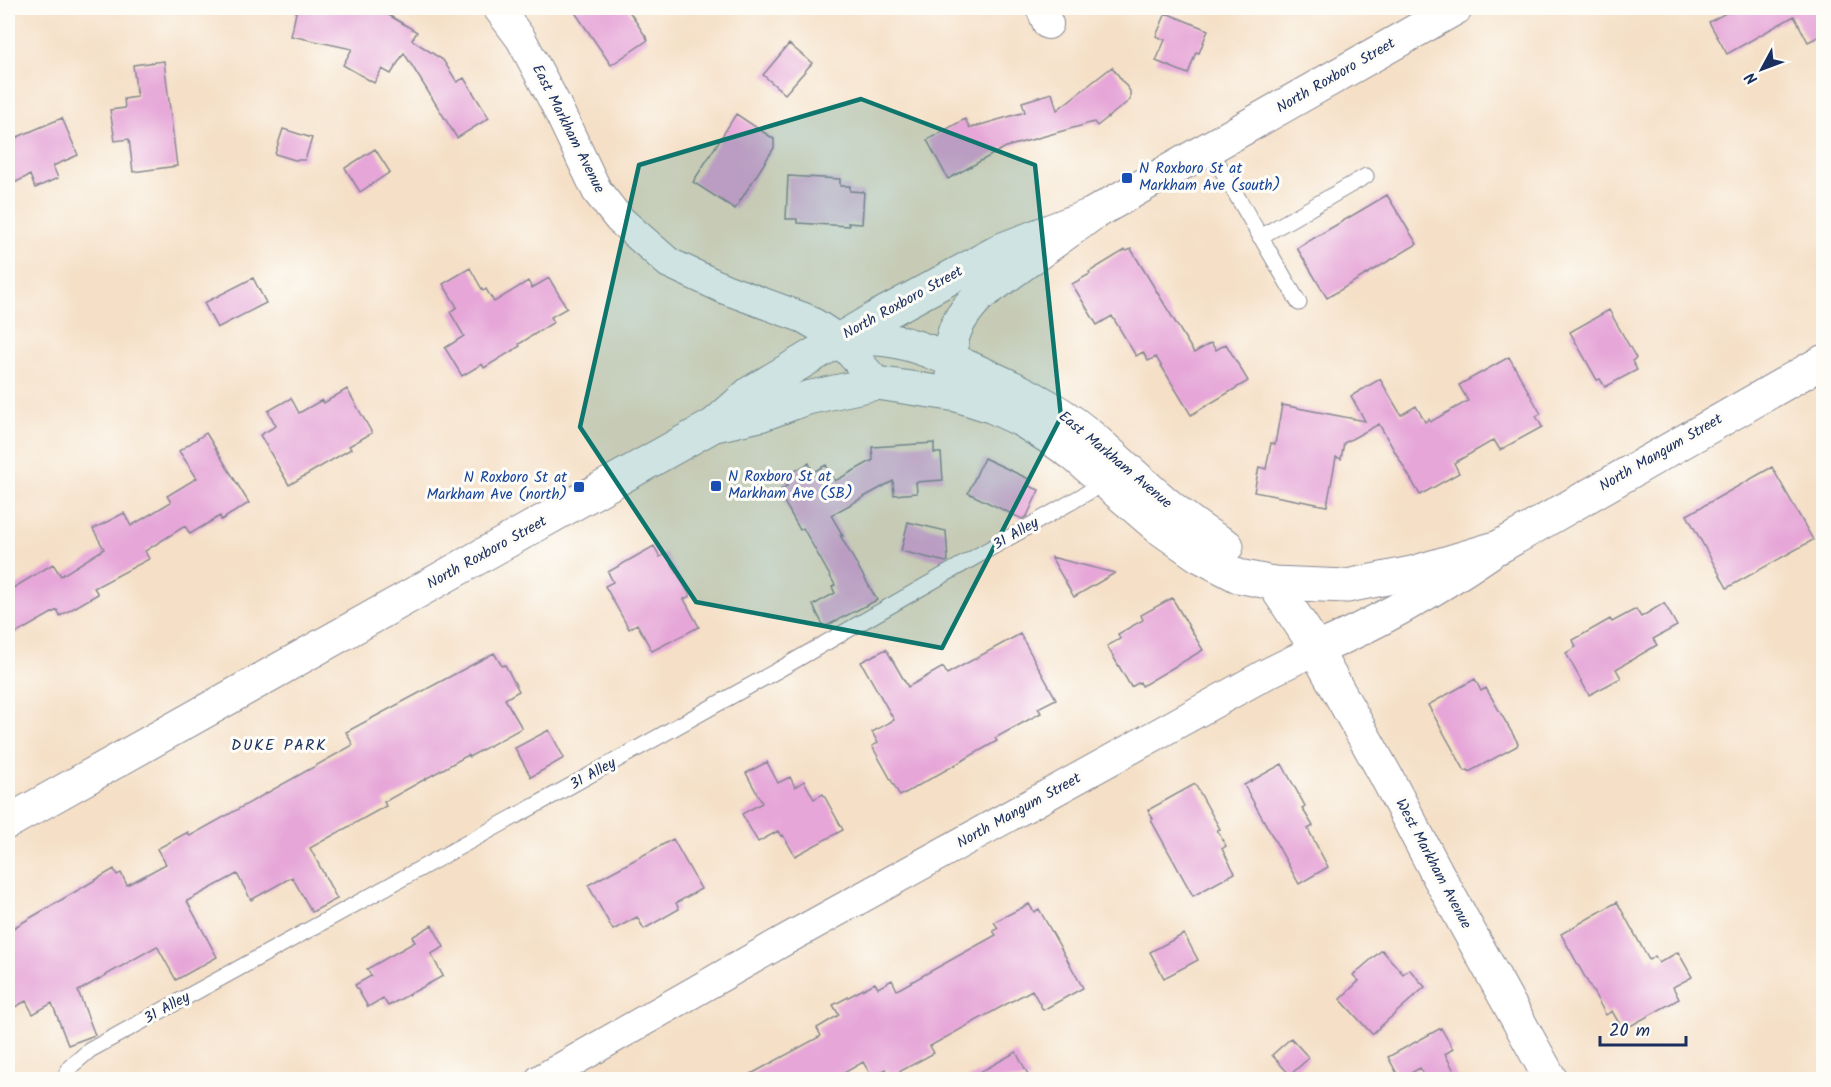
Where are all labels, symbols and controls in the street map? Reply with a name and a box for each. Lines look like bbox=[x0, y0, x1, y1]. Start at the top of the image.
street label: North Roxboro Street bbox=[1272, 32, 1400, 120]
north arrow bbox=[1732, 39, 1792, 99]
street label: East Markham Avenue bbox=[525, 60, 611, 198]
text: N bbox=[1739, 66, 1765, 90]
place label: N Roxboro St at Markham Ave (south) bbox=[1139, 157, 1280, 198]
marker: N Roxboro St at Markham Ave (south) bbox=[1120, 171, 1134, 185]
street label: North Roxboro Street bbox=[838, 260, 968, 346]
street label: East Markham Avenue bbox=[1053, 405, 1177, 515]
street label: North Mangum Street bbox=[1595, 408, 1727, 498]
place label: N Roxboro St at Markham Ave (SB) bbox=[728, 465, 852, 506]
place label: N Roxboro St at Markham Ave (north) bbox=[426, 466, 567, 507]
marker: N Roxboro St at Markham Ave (SB) bbox=[709, 479, 723, 493]
marker: N Roxboro St at Markham Ave (north) bbox=[572, 480, 586, 494]
street label: North Roxboro Street bbox=[422, 510, 552, 596]
street label: 31 Alley bbox=[989, 511, 1044, 557]
district label: DUKE PARK bbox=[231, 733, 327, 758]
street label: 31 Alley bbox=[566, 751, 621, 797]
street label: North Mangum Street bbox=[952, 767, 1086, 855]
street label: West Markham Avenue bbox=[1388, 794, 1478, 934]
street label: 31 Alley bbox=[140, 985, 195, 1031]
scale bar bbox=[1600, 1009, 1686, 1047]
text: 20 m bbox=[1609, 1017, 1650, 1046]

